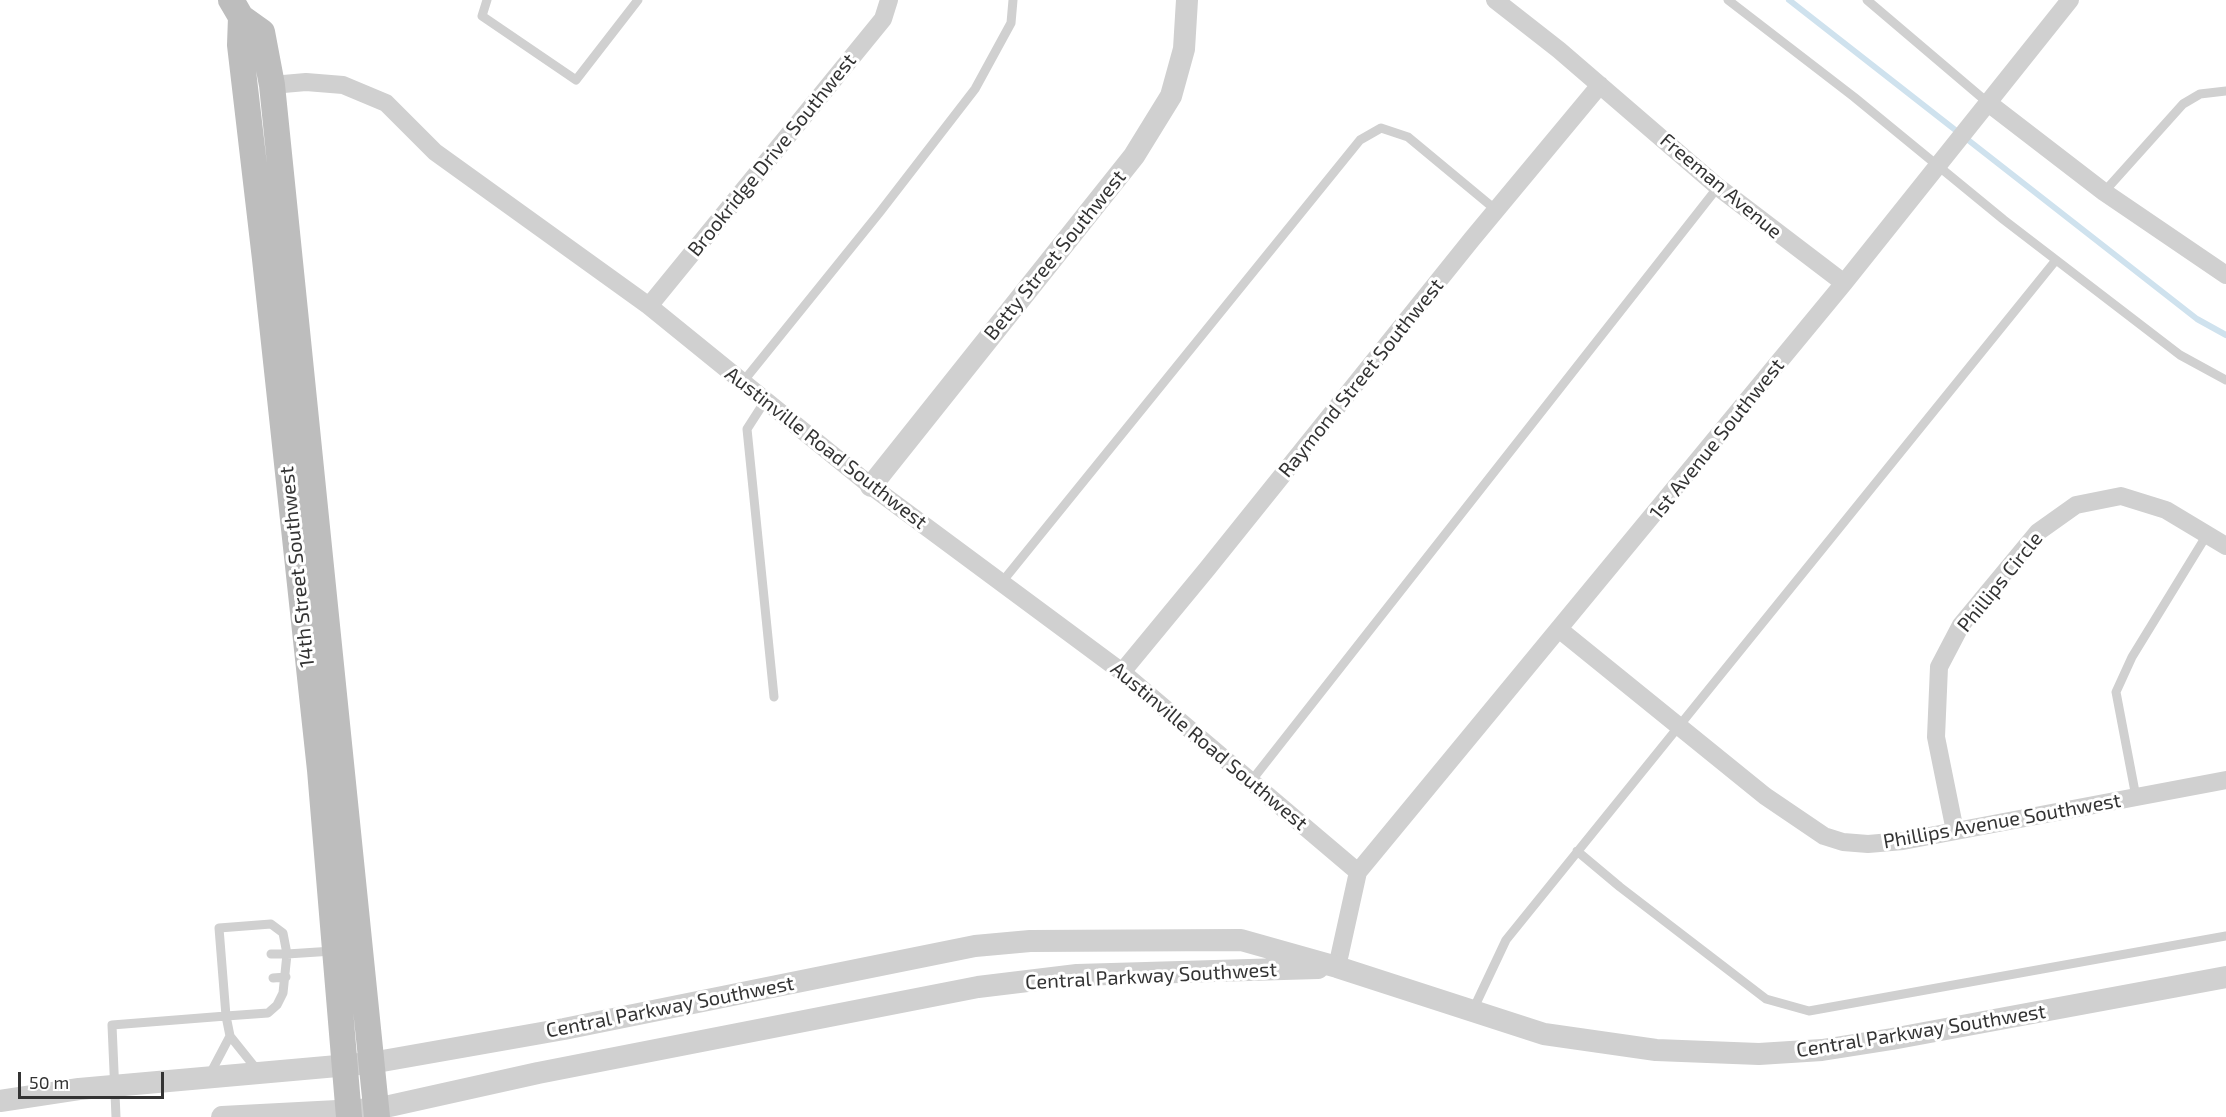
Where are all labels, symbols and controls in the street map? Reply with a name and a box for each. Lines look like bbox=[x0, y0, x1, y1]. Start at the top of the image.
street label: Brookridge Drive Southwest bbox=[683, 49, 861, 261]
street label: Freeman Avenue bbox=[1655, 128, 1787, 244]
street label: Betty Street Southwest bbox=[979, 165, 1131, 345]
street label: Raymond Street Southwest bbox=[1273, 274, 1449, 482]
street label: 1st Avenue Southwest bbox=[1645, 354, 1789, 524]
street label: Austinville Road Southwest bbox=[720, 362, 932, 534]
street label: 14th Street Southwest bbox=[275, 465, 319, 669]
street label: Phillips Circle bbox=[1952, 527, 2048, 637]
street label: Austinville Road Southwest bbox=[1106, 657, 1312, 835]
street label: Phillips Avenue Southwest bbox=[1881, 788, 2123, 854]
street label: Central Parkway Southwest bbox=[1024, 957, 1278, 995]
street label: Central Parkway Southwest bbox=[544, 971, 796, 1043]
street label: Central Parkway Southwest bbox=[1795, 999, 2047, 1063]
scale bar bbox=[21, 1060, 166, 1098]
text: 50 m bbox=[29, 1071, 69, 1093]

